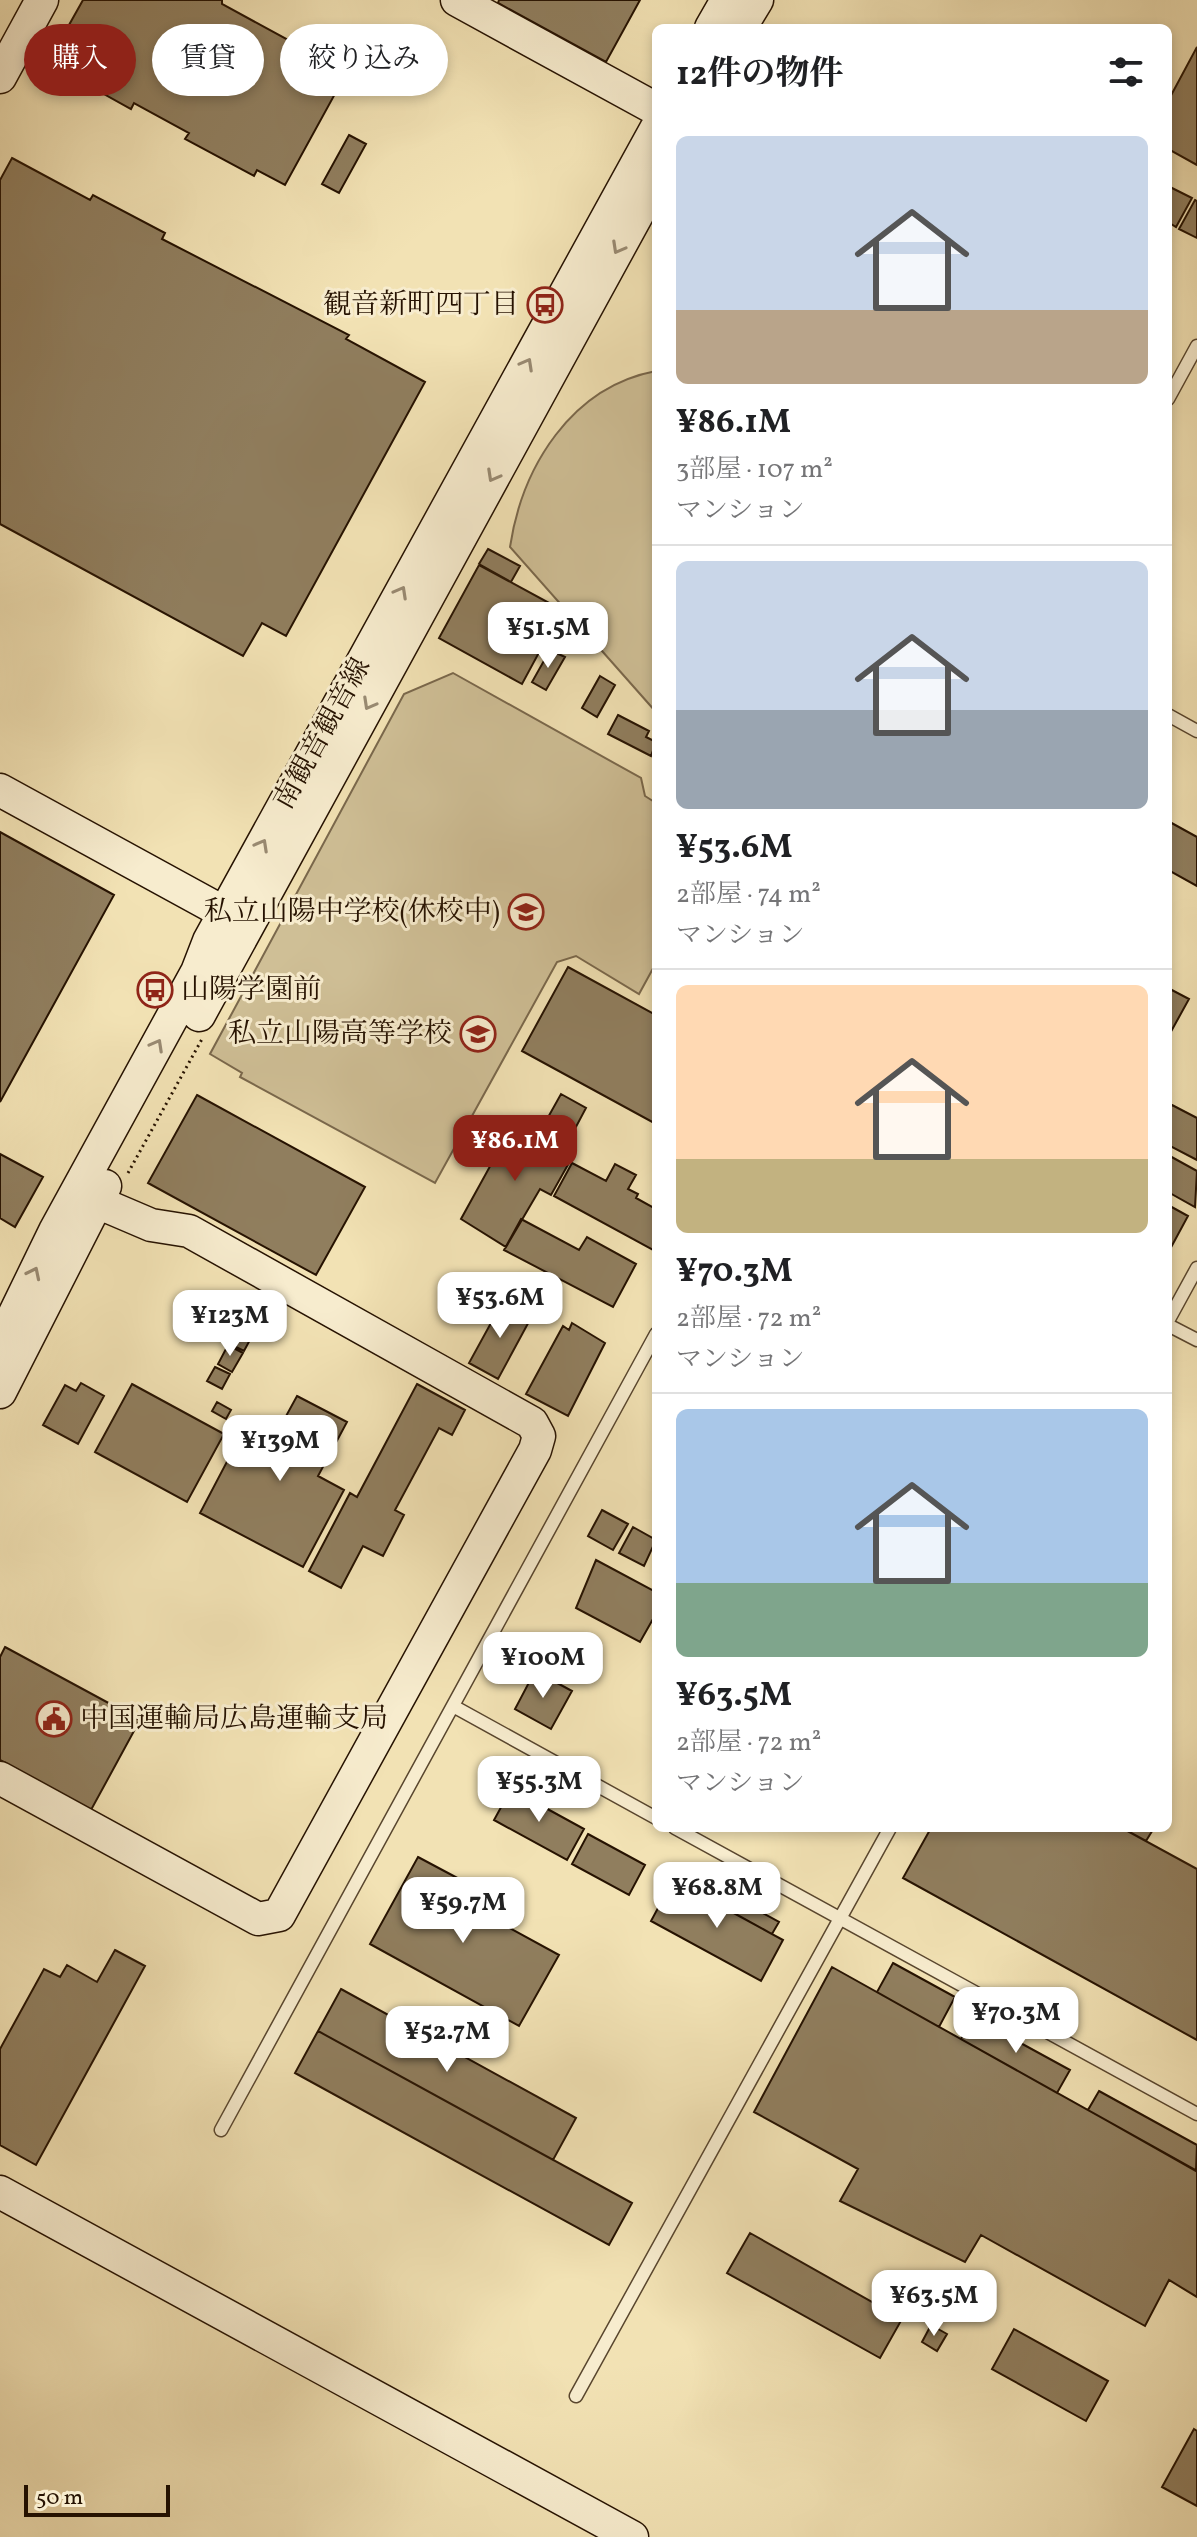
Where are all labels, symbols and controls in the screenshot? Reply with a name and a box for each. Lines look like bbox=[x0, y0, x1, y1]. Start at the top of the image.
chip: 購入 bbox=[24, 24, 136, 96]
chip: 賃貸 bbox=[152, 24, 264, 96]
chip: 絞り込み bbox=[280, 24, 448, 96]
icon: filters bbox=[1104, 50, 1148, 94]
text: 12件の物件 bbox=[676, 52, 843, 99]
icon: home bbox=[840, 188, 984, 332]
one-way arrow bbox=[613, 240, 628, 254]
place label: 観音新町四丁目 bbox=[323, 286, 519, 325]
bus stop icon: 観音新町四丁目 bbox=[526, 286, 564, 324]
one-way arrow bbox=[517, 358, 532, 373]
text: ¥86.1M bbox=[676, 400, 791, 447]
text: 3部屋 · 107 m² bbox=[676, 452, 833, 488]
one-way arrow bbox=[488, 468, 503, 482]
text: マンション bbox=[676, 493, 805, 529]
one-way arrow bbox=[391, 586, 407, 601]
pin: ¥51.5M bbox=[483, 602, 613, 670]
text: ¥51.5M bbox=[506, 610, 590, 646]
icon: home bbox=[840, 613, 984, 757]
street label: 南観音観音線 bbox=[265, 651, 381, 817]
one-way arrow bbox=[363, 695, 379, 710]
text: ¥53.6M bbox=[676, 825, 792, 872]
one-way arrow bbox=[253, 838, 268, 853]
text: 2部屋 · 74 m² bbox=[676, 877, 821, 913]
place label: 私立山陽中学校(休校中) bbox=[204, 893, 500, 932]
school or university icon: 私立山陽中学校(休校中) bbox=[507, 893, 545, 931]
text: マンション bbox=[676, 918, 805, 954]
bus stop icon: 山陽学園前 bbox=[136, 971, 174, 1009]
place label: 山陽学園前 bbox=[181, 971, 321, 1010]
place label: 私立山陽高等学校 bbox=[228, 1015, 452, 1054]
school or university icon: 私立山陽高等学校 bbox=[459, 1015, 497, 1053]
icon: home bbox=[840, 1037, 984, 1181]
one-way arrow bbox=[148, 1038, 163, 1053]
pin: ¥86.1M bbox=[450, 1115, 580, 1183]
text: ¥86.1M bbox=[471, 1123, 559, 1159]
text: ¥70.3M bbox=[676, 1249, 793, 1296]
one-way arrow bbox=[24, 1267, 40, 1282]
pin: ¥53.6M bbox=[435, 1272, 565, 1340]
text: ¥53.6M bbox=[456, 1280, 544, 1316]
pin: ¥123M bbox=[174, 1290, 286, 1358]
text: ¥123M bbox=[191, 1298, 269, 1334]
text: 2部屋 · 72 m² bbox=[676, 1301, 821, 1337]
text: マンション bbox=[676, 1342, 805, 1378]
pin: ¥139M bbox=[224, 1415, 336, 1483]
text: ¥139M bbox=[240, 1423, 320, 1459]
icon: home bbox=[840, 1461, 984, 1605]
pin: ¥100M bbox=[487, 1632, 599, 1700]
text: ¥100M bbox=[501, 1640, 585, 1676]
text: ¥63.5M bbox=[676, 1673, 792, 1720]
public building icon: 中国運輸局広島運輸支局 bbox=[35, 1700, 73, 1738]
place label: 中国運輸局広島運輸支局 bbox=[80, 1700, 388, 1739]
text: 2部屋 · 72 m² bbox=[676, 1725, 821, 1761]
pin: ¥55.3M bbox=[474, 1756, 604, 1824]
text: ¥55.3M bbox=[496, 1764, 582, 1800]
text: マンション bbox=[676, 1766, 805, 1802]
pin: ¥68.8M bbox=[652, 1862, 782, 1930]
text: ¥68.8M bbox=[671, 1870, 763, 1906]
pin: ¥59.7M bbox=[398, 1877, 528, 1945]
text: ¥59.7M bbox=[419, 1885, 507, 1921]
pin: ¥70.3M bbox=[951, 1987, 1081, 2055]
text: ¥70.3M bbox=[971, 1995, 1061, 2031]
pin: ¥52.7M bbox=[382, 2006, 512, 2074]
text: ¥52.7M bbox=[404, 2014, 490, 2050]
pin: ¥63.5M bbox=[869, 2270, 999, 2338]
text: ¥63.5M bbox=[890, 2278, 978, 2314]
scale bar bbox=[24, 2481, 170, 2517]
text: 50 m bbox=[36, 2483, 83, 2514]

